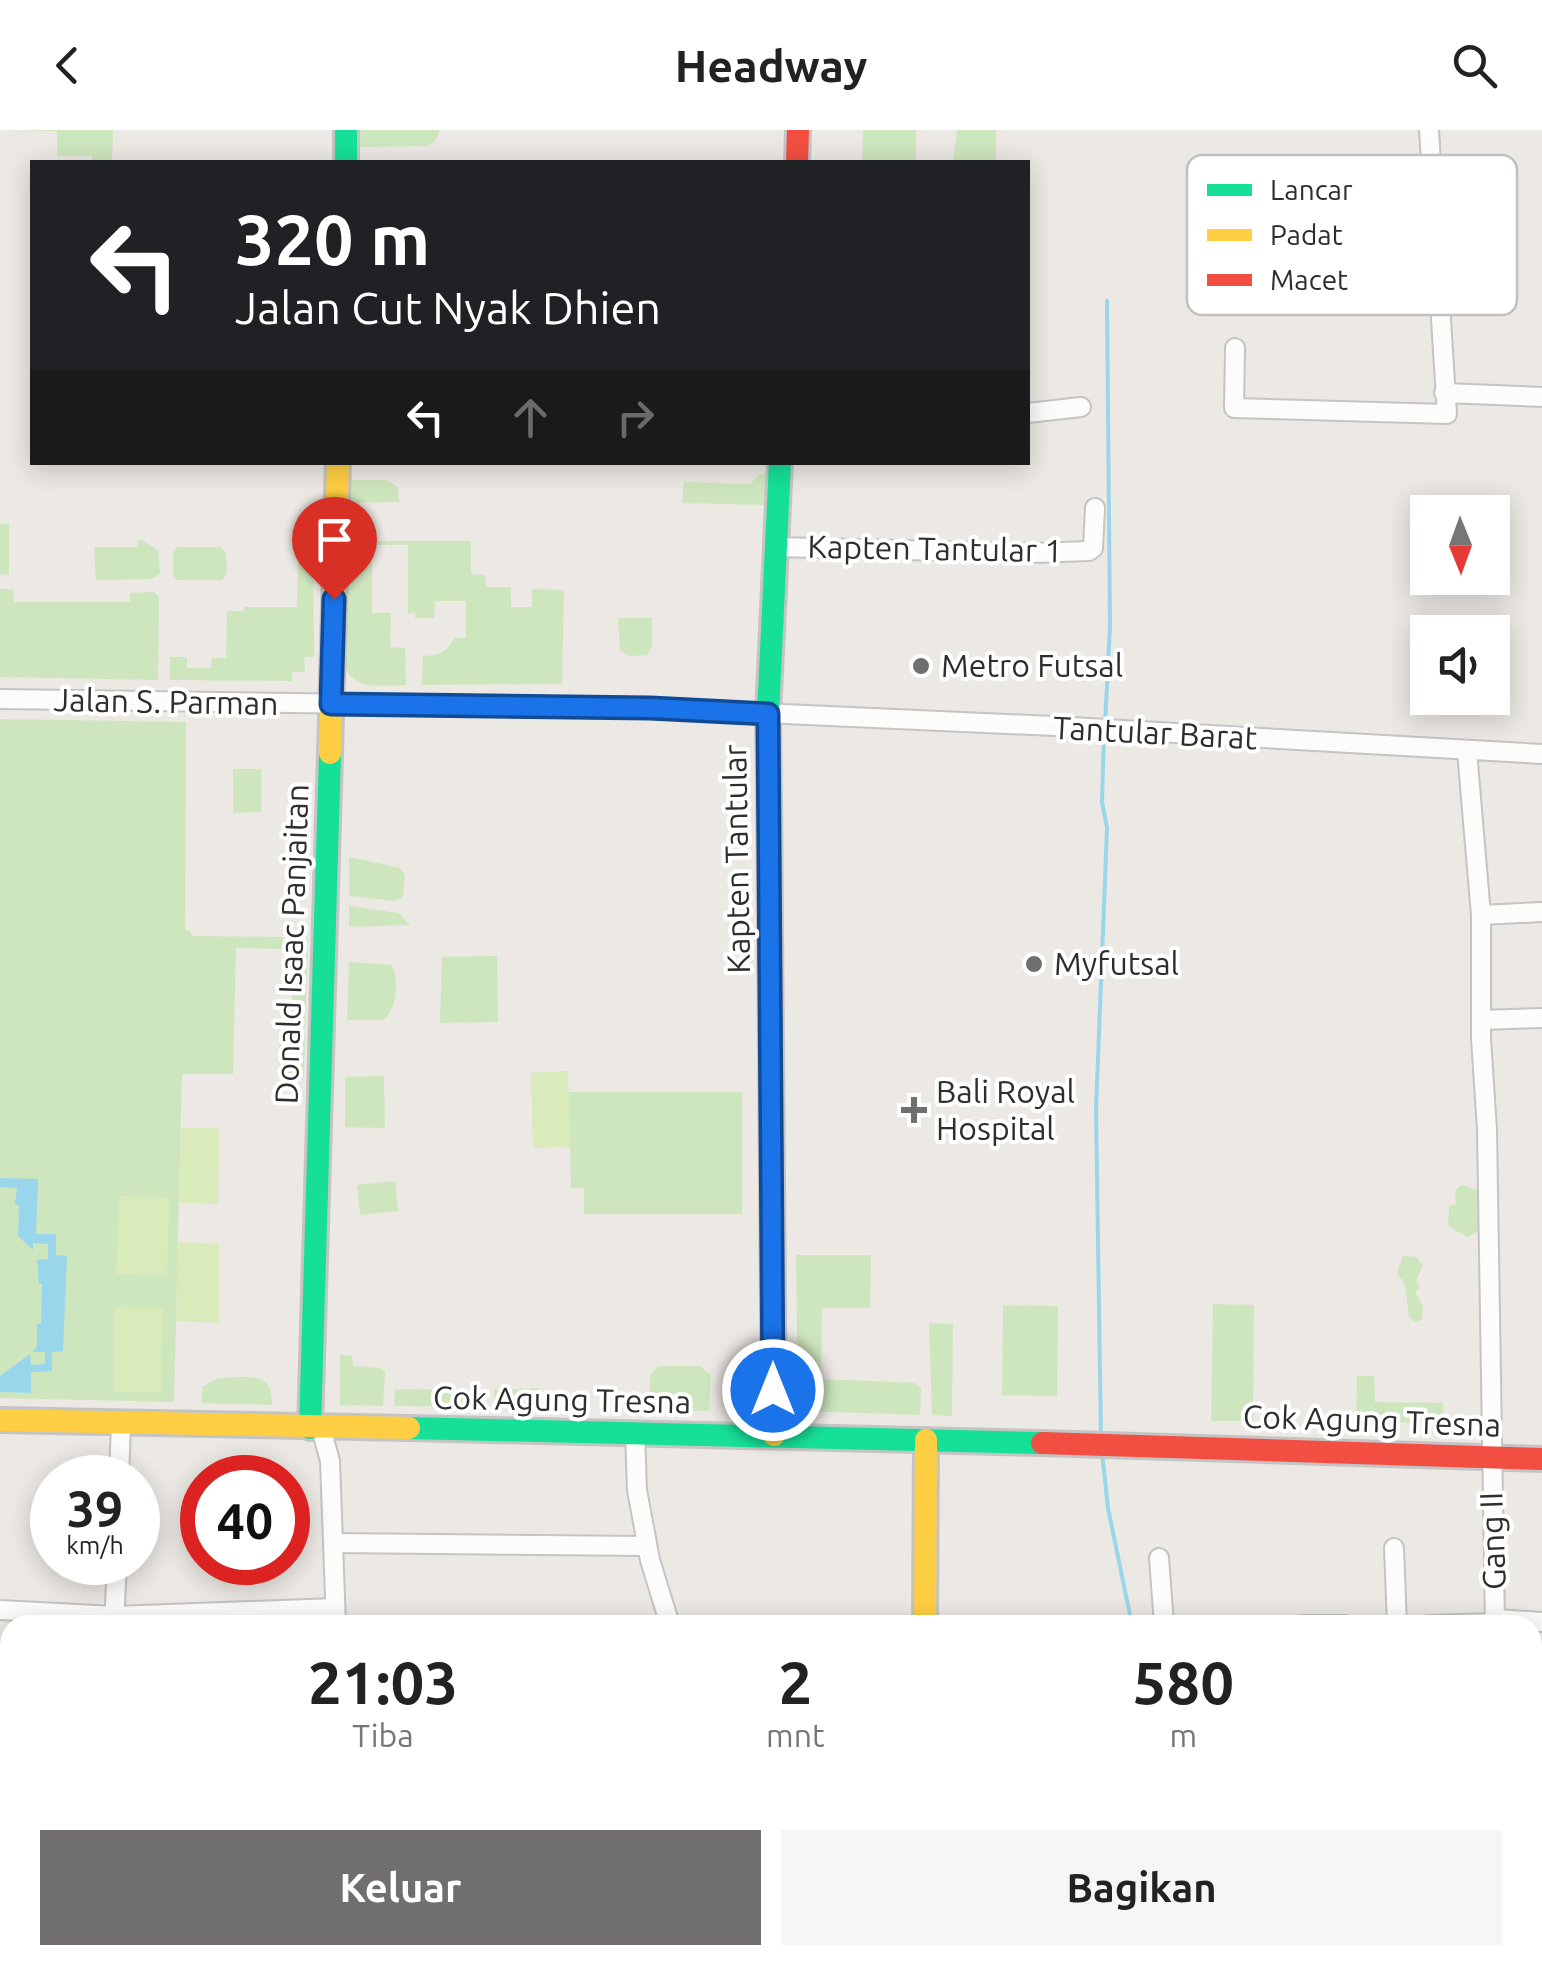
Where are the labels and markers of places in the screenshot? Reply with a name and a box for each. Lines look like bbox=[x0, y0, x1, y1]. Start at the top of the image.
pin bbox=[292, 497, 377, 600]
place label: Metro Futsal bbox=[941, 647, 1123, 683]
marker: Metro Futsal bbox=[910, 655, 932, 677]
place label: Myfutsal bbox=[1054, 945, 1179, 981]
marker: Myfutsal bbox=[1023, 953, 1045, 975]
place label: Bali Royal Hospital bbox=[936, 1073, 1075, 1146]
marker: Bali Royal Hospital bbox=[901, 1097, 927, 1123]

